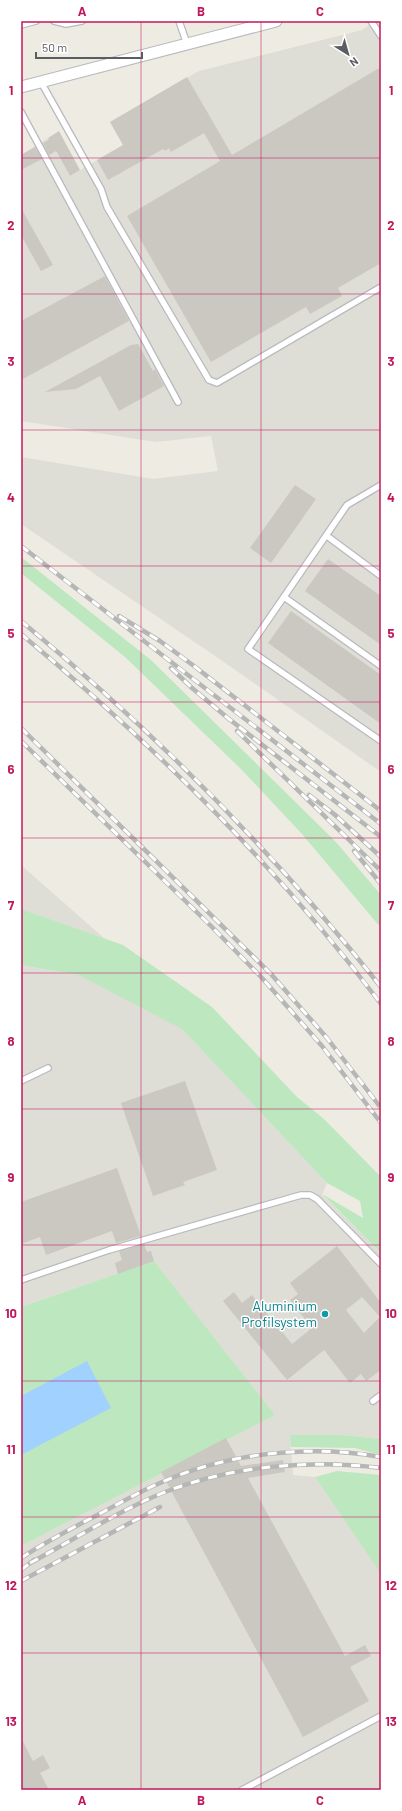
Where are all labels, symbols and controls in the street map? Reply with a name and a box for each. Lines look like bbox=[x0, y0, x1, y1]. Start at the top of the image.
text: A bbox=[78, 3, 87, 19]
text: B bbox=[197, 3, 205, 19]
text: C bbox=[316, 3, 324, 19]
scale bar bbox=[36, 34, 142, 60]
north arrow bbox=[328, 34, 368, 74]
text: 50 m bbox=[42, 40, 67, 54]
text: N bbox=[347, 55, 361, 70]
text: 1 bbox=[9, 82, 13, 98]
text: 1 bbox=[389, 82, 393, 98]
text: 2 bbox=[7, 217, 15, 233]
text: 2 bbox=[387, 217, 395, 233]
text: 3 bbox=[7, 353, 15, 369]
text: 3 bbox=[387, 353, 395, 369]
text: 4 bbox=[7, 489, 15, 505]
text: 4 bbox=[387, 489, 395, 505]
text: 5 bbox=[7, 625, 15, 641]
text: 5 bbox=[387, 625, 395, 641]
text: 6 bbox=[8, 761, 15, 777]
text: 6 bbox=[388, 761, 395, 777]
text: 7 bbox=[8, 897, 15, 913]
text: 7 bbox=[388, 897, 395, 913]
text: 8 bbox=[7, 1033, 15, 1049]
text: 8 bbox=[387, 1033, 395, 1049]
text: 9 bbox=[8, 1169, 15, 1185]
text: 9 bbox=[388, 1169, 395, 1185]
place label: Aluminium Profilsystem bbox=[241, 1297, 317, 1330]
text: 10 bbox=[5, 1305, 17, 1321]
text: 10 bbox=[385, 1305, 397, 1321]
marker: Aluminium Profilsystem bbox=[320, 1309, 330, 1319]
text: 11 bbox=[6, 1441, 16, 1457]
text: 11 bbox=[386, 1441, 396, 1457]
text: 12 bbox=[5, 1577, 17, 1593]
text: 12 bbox=[385, 1577, 397, 1593]
text: 13 bbox=[5, 1713, 17, 1729]
text: 13 bbox=[385, 1713, 397, 1729]
text: A bbox=[78, 1792, 87, 1808]
text: B bbox=[197, 1792, 205, 1808]
text: C bbox=[316, 1792, 324, 1808]

